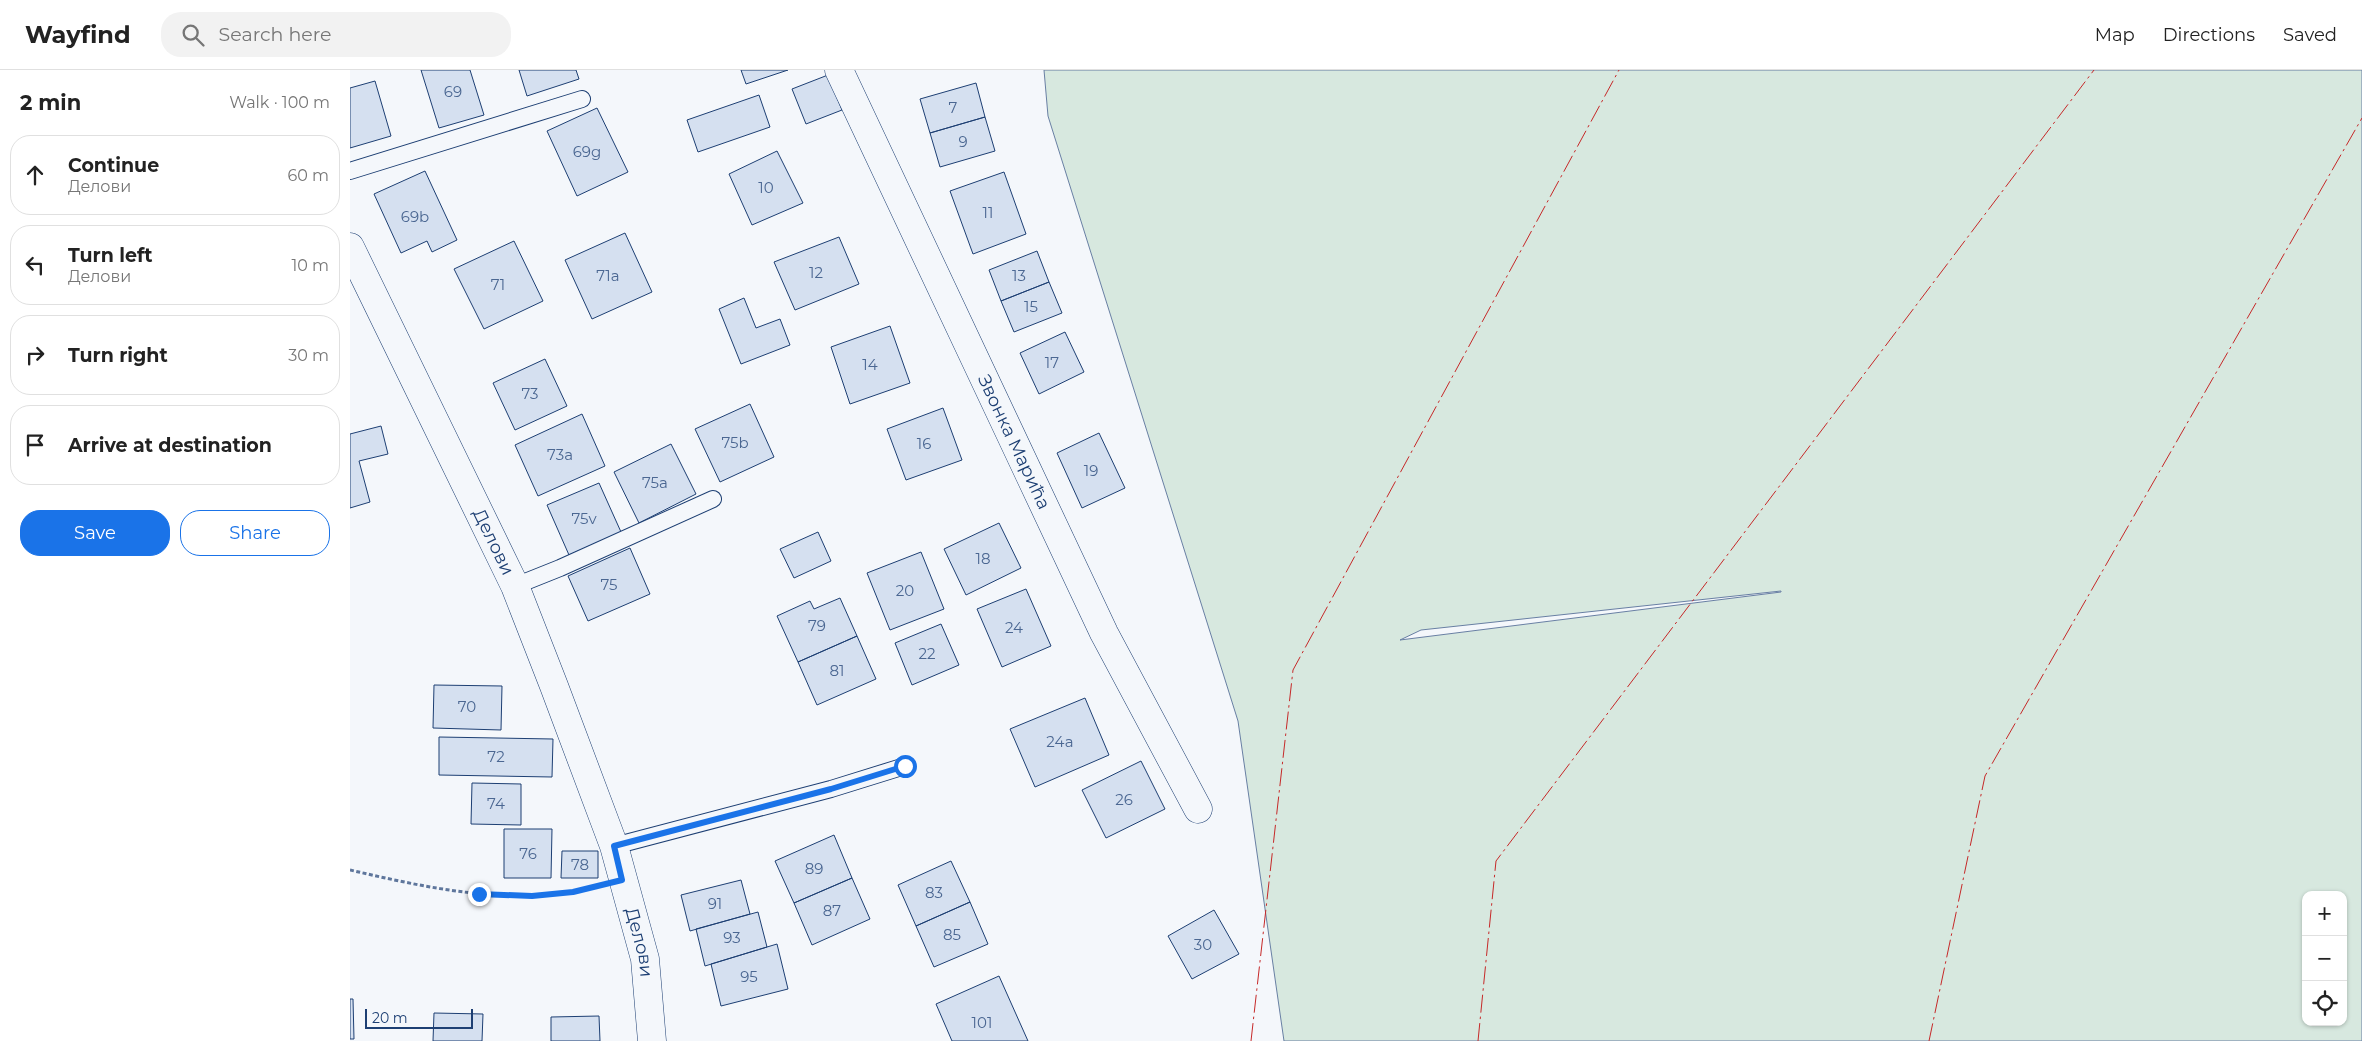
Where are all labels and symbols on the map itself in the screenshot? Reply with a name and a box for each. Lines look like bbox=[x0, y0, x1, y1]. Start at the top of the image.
house number: 69 bbox=[444, 82, 462, 101]
house number: 7 bbox=[949, 98, 958, 117]
house number: 9 bbox=[958, 132, 968, 151]
house number: 69g bbox=[573, 142, 601, 161]
house number: 10 bbox=[758, 178, 774, 197]
house number: 11 bbox=[983, 203, 993, 222]
house number: 69b bbox=[401, 207, 429, 226]
house number: 12 bbox=[809, 263, 823, 282]
house number: 71a bbox=[596, 266, 620, 285]
house number: 13 bbox=[1012, 266, 1026, 285]
house number: 71 bbox=[491, 275, 505, 294]
house number: 15 bbox=[1024, 297, 1038, 316]
house number: 17 bbox=[1045, 353, 1059, 372]
house number: 14 bbox=[862, 355, 878, 374]
street label: Звонка Марића bbox=[973, 371, 1055, 513]
house number: 73 bbox=[521, 384, 539, 403]
house number: 75b bbox=[721, 433, 749, 452]
house number: 16 bbox=[917, 434, 931, 453]
house number: 73a bbox=[547, 445, 573, 464]
house number: 19 bbox=[1084, 461, 1098, 480]
house number: 75a bbox=[642, 473, 668, 492]
street label: Делови bbox=[468, 505, 519, 579]
house number: 75v bbox=[571, 509, 597, 528]
house number: 18 bbox=[976, 549, 991, 568]
house number: 75 bbox=[600, 575, 618, 594]
house number: 20 bbox=[896, 581, 914, 600]
house number: 79 bbox=[808, 616, 826, 635]
house number: 24 bbox=[1005, 618, 1023, 637]
house number: 22 bbox=[918, 644, 936, 663]
house number: 81 bbox=[830, 661, 845, 680]
house number: 70 bbox=[458, 697, 476, 716]
house number: 24a bbox=[1046, 732, 1074, 751]
house number: 72 bbox=[487, 747, 505, 766]
route start bbox=[894, 755, 917, 778]
house number: 26 bbox=[1115, 790, 1133, 809]
house number: 74 bbox=[487, 794, 505, 813]
house number: 76 bbox=[519, 844, 537, 863]
house number: 78 bbox=[571, 855, 589, 874]
house number: 89 bbox=[805, 859, 823, 878]
route end bbox=[468, 883, 491, 906]
house number: 83 bbox=[925, 883, 943, 902]
house number: 91 bbox=[708, 894, 722, 913]
house number: 87 bbox=[823, 901, 841, 920]
street label: Делови bbox=[620, 905, 658, 978]
house number: 85 bbox=[943, 925, 961, 944]
house number: 93 bbox=[723, 928, 741, 947]
house number: 30 bbox=[1194, 935, 1212, 954]
house number: 95 bbox=[740, 967, 758, 986]
scale bar bbox=[365, 1006, 472, 1029]
house number: 101 bbox=[972, 1013, 992, 1032]

